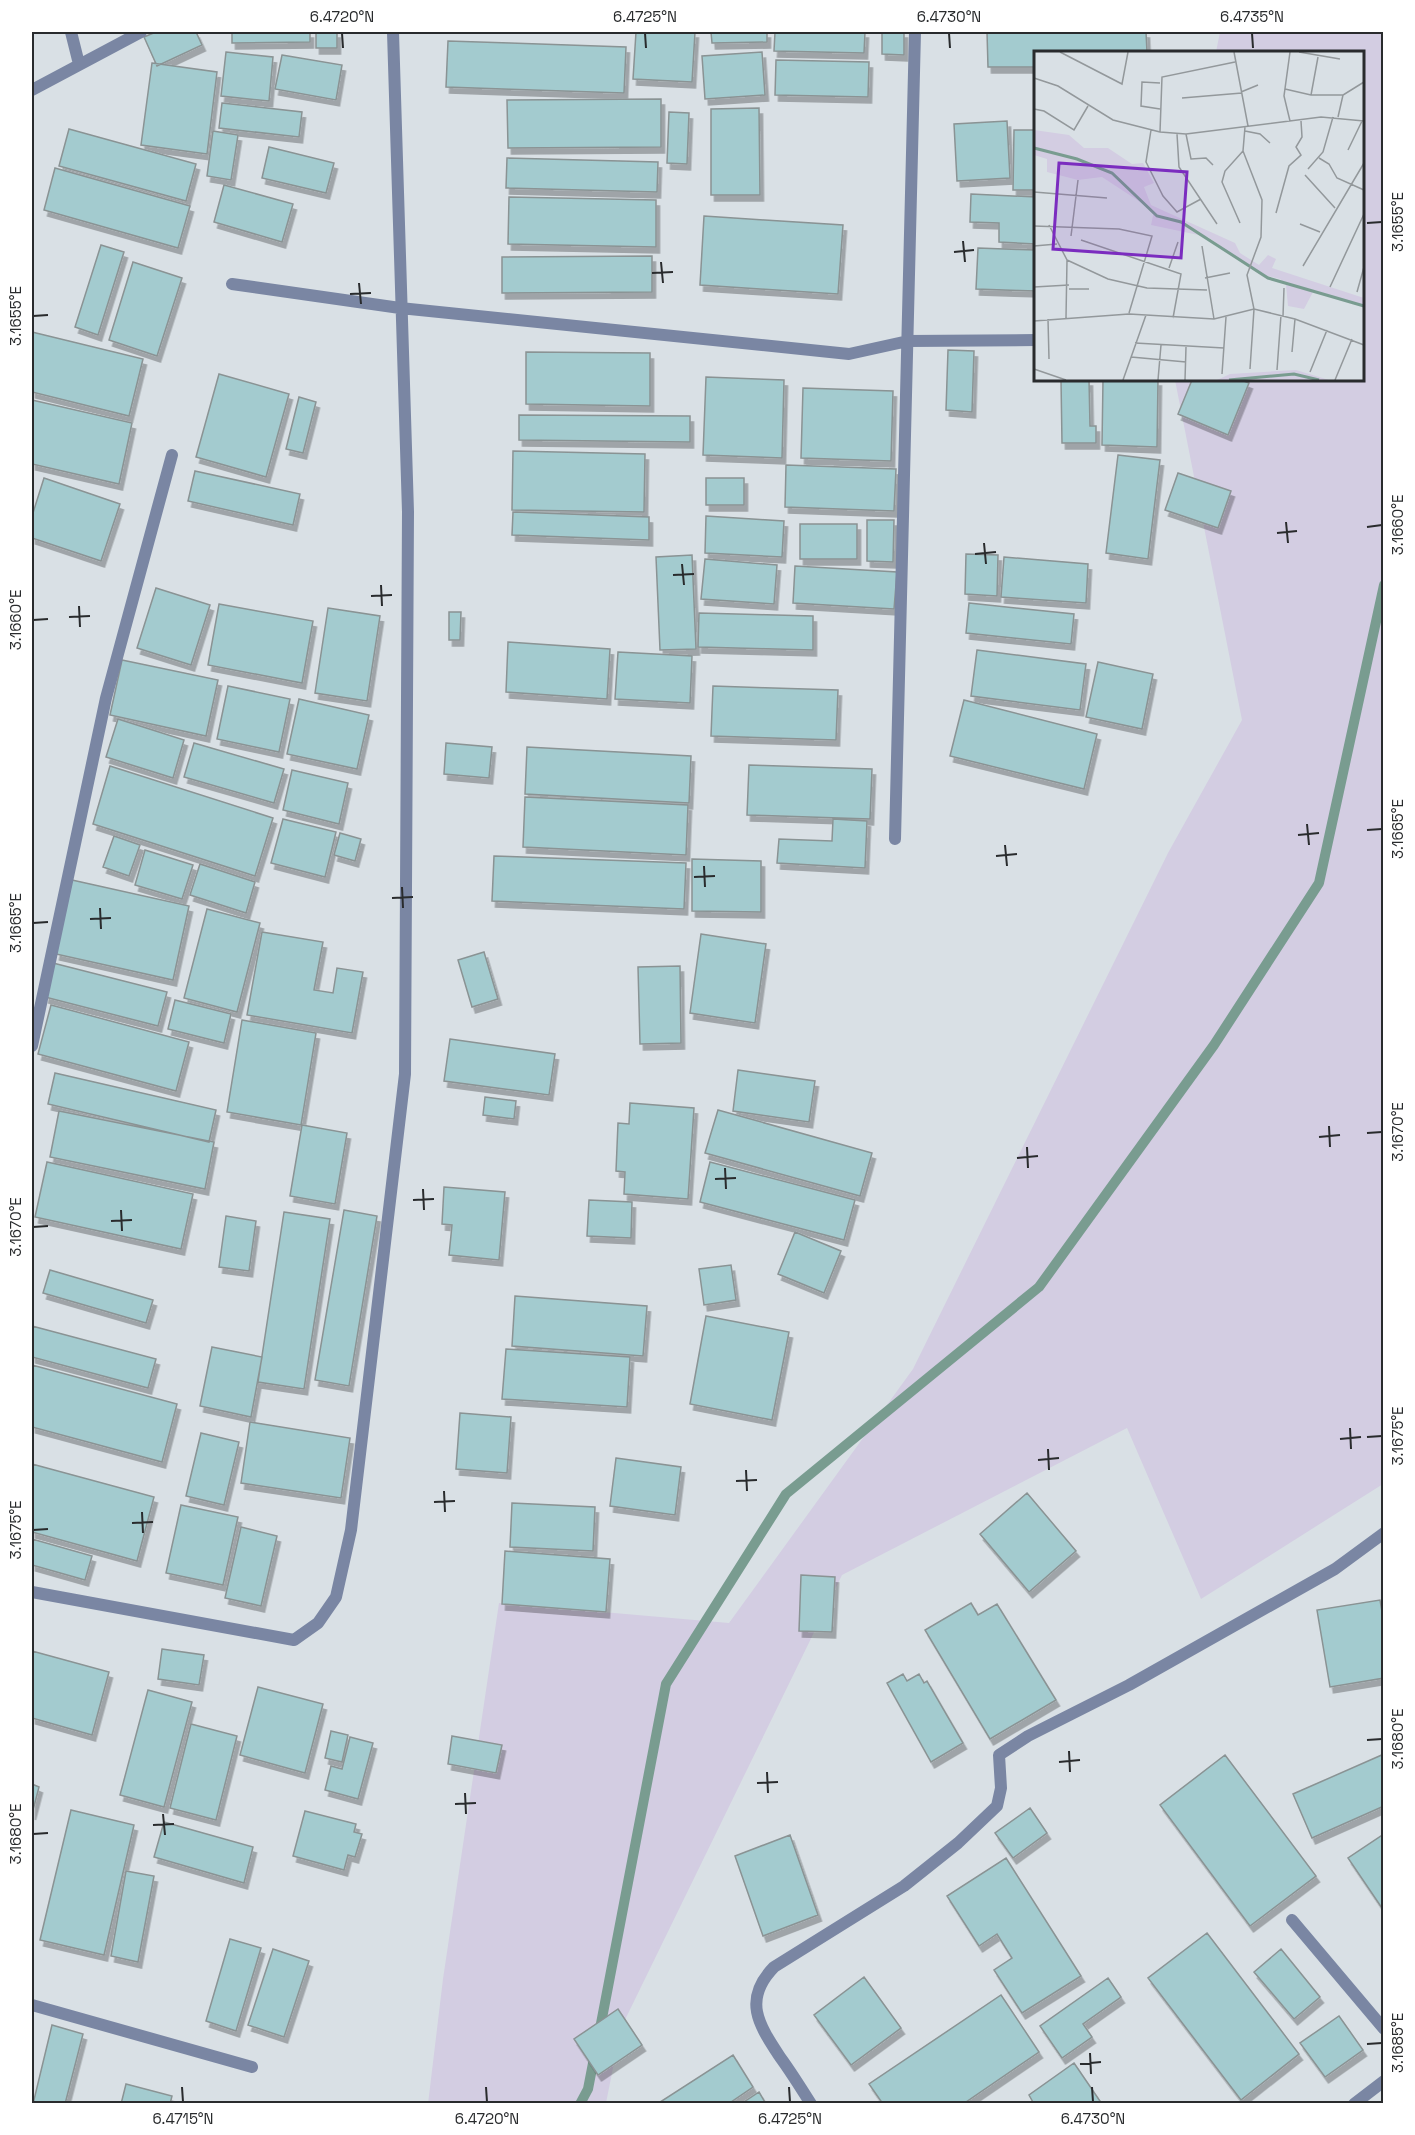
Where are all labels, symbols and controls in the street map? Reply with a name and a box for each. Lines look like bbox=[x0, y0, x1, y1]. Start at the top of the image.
text: 6.4720°N bbox=[310, 7, 374, 26]
text: 6.4725°N bbox=[613, 7, 677, 26]
text: 6.4730°N bbox=[917, 7, 981, 26]
text: 6.4735°N bbox=[1220, 7, 1284, 26]
inset map bbox=[1034, 51, 1364, 381]
text: 3.1655°E bbox=[1388, 192, 1407, 252]
text: 3.1655°E bbox=[6, 286, 25, 346]
text: 3.1660°E bbox=[1388, 495, 1407, 555]
text: 3.1660°E bbox=[6, 590, 25, 650]
text: 3.1665°E bbox=[1388, 799, 1407, 859]
text: 3.1665°E bbox=[6, 893, 25, 953]
text: 3.1670°E bbox=[1388, 1102, 1407, 1162]
text: 3.1670°E bbox=[6, 1197, 25, 1257]
text: 3.1675°E bbox=[1388, 1406, 1407, 1466]
text: 3.1675°E bbox=[6, 1500, 25, 1560]
text: 3.1680°E bbox=[1388, 1709, 1407, 1769]
text: 3.1680°E bbox=[6, 1804, 25, 1864]
text: 3.1685°E bbox=[1388, 2013, 1407, 2073]
text: 6.4715°N bbox=[152, 2109, 214, 2128]
text: 6.4720°N bbox=[455, 2109, 519, 2128]
text: 6.4725°N bbox=[758, 2109, 822, 2128]
text: 6.4730°N bbox=[1061, 2109, 1125, 2128]

